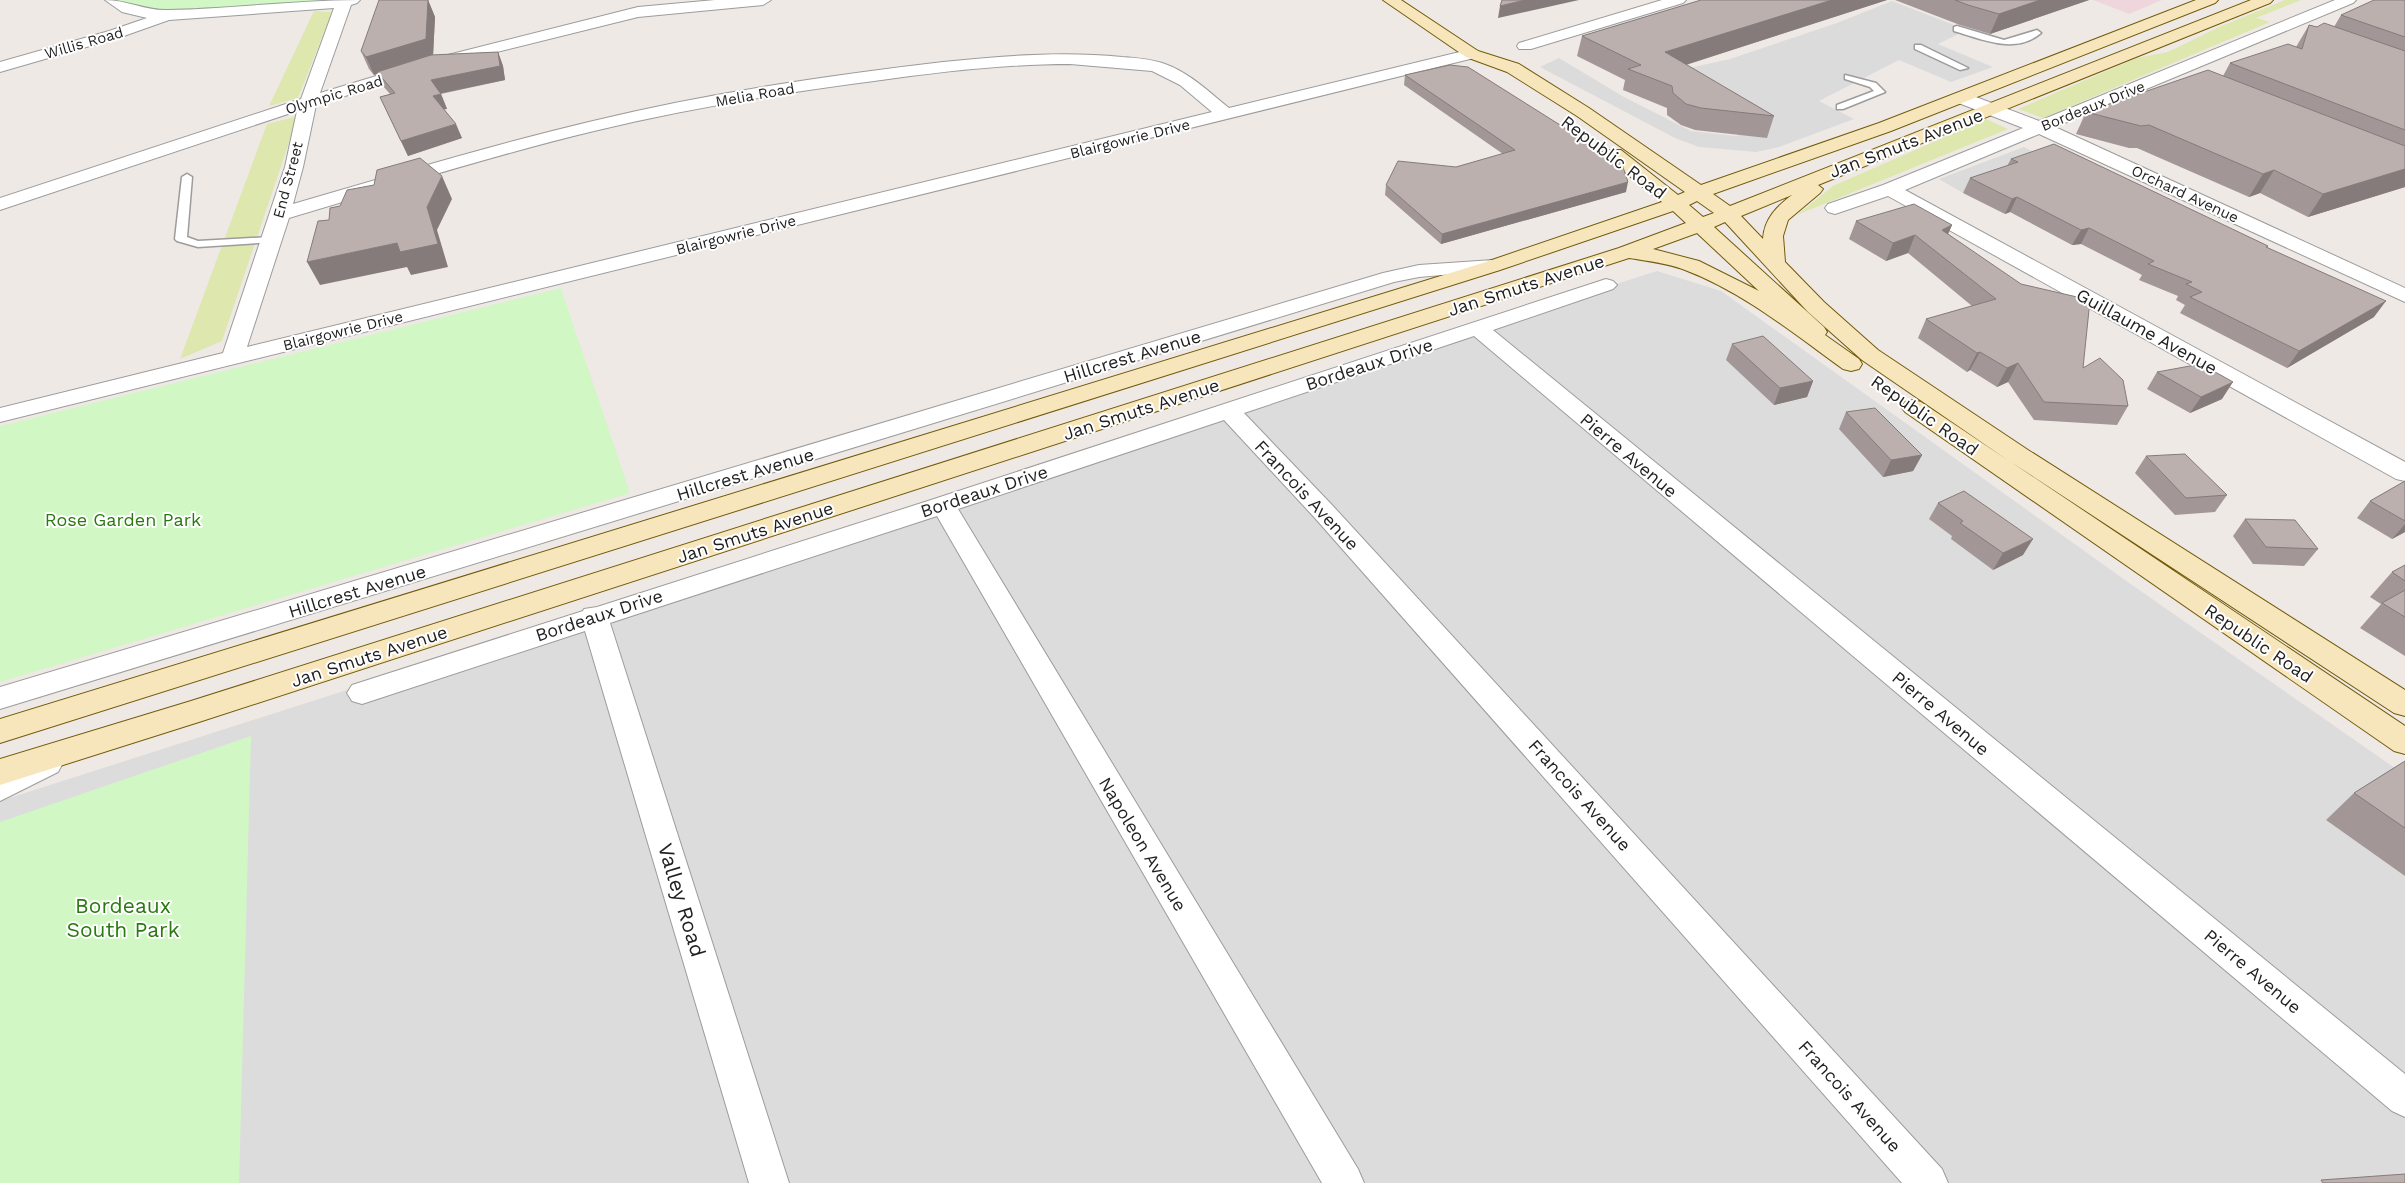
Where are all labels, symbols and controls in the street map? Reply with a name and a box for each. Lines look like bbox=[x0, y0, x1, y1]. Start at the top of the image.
street label: Willis Road bbox=[42, 23, 126, 63]
street label: Olympic Road bbox=[283, 72, 385, 118]
street label: Bordeaux Drive bbox=[2038, 77, 2148, 135]
street label: Melia Road bbox=[714, 79, 796, 111]
street label: Jan Smuts Avenue bbox=[1826, 104, 1986, 182]
street label: Republic Road bbox=[1557, 111, 1671, 203]
street label: Blairgowrie Drive bbox=[1068, 115, 1192, 163]
street label: End Street bbox=[269, 139, 307, 220]
street label: Orchard Avenue bbox=[2129, 161, 2241, 227]
street label: Blairgowrie Drive bbox=[674, 211, 798, 259]
street label: Jan Smuts Avenue bbox=[1445, 250, 1607, 320]
street label: Guillaume Avenue bbox=[2073, 284, 2221, 378]
street label: Blairgowrie Drive bbox=[281, 307, 405, 355]
street label: Hillcrest Avenue bbox=[1061, 325, 1203, 387]
street label: Bordeaux Drive bbox=[1303, 334, 1435, 394]
street label: Republic Road bbox=[1867, 370, 1983, 460]
street label: Jan Smuts Avenue bbox=[1060, 374, 1222, 444]
street label: Pierre Avenue bbox=[1576, 408, 1682, 502]
street label: Francois Avenue bbox=[1251, 436, 1363, 554]
street label: Hillcrest Avenue bbox=[674, 443, 816, 505]
street label: Bordeaux Drive bbox=[918, 461, 1050, 521]
street label: Jan Smuts Avenue bbox=[674, 497, 836, 567]
park label: Rose Garden Park bbox=[45, 509, 201, 530]
street label: Hillcrest Avenue bbox=[286, 560, 428, 622]
street label: Bordeaux Drive bbox=[533, 585, 665, 645]
street label: Republic Road bbox=[2201, 599, 2317, 687]
street label: Jan Smuts Avenue bbox=[288, 621, 450, 691]
street label: Pierre Avenue bbox=[1888, 666, 1994, 760]
street label: Francois Avenue bbox=[1524, 735, 1636, 855]
street label: Napoleon Avenue bbox=[1095, 773, 1191, 915]
street label: Valley Road bbox=[653, 840, 711, 960]
park label: Bordeaux South Park bbox=[66, 893, 180, 942]
street label: Pierre Avenue bbox=[2200, 924, 2306, 1018]
street label: Francois Avenue bbox=[1794, 1036, 1906, 1156]

